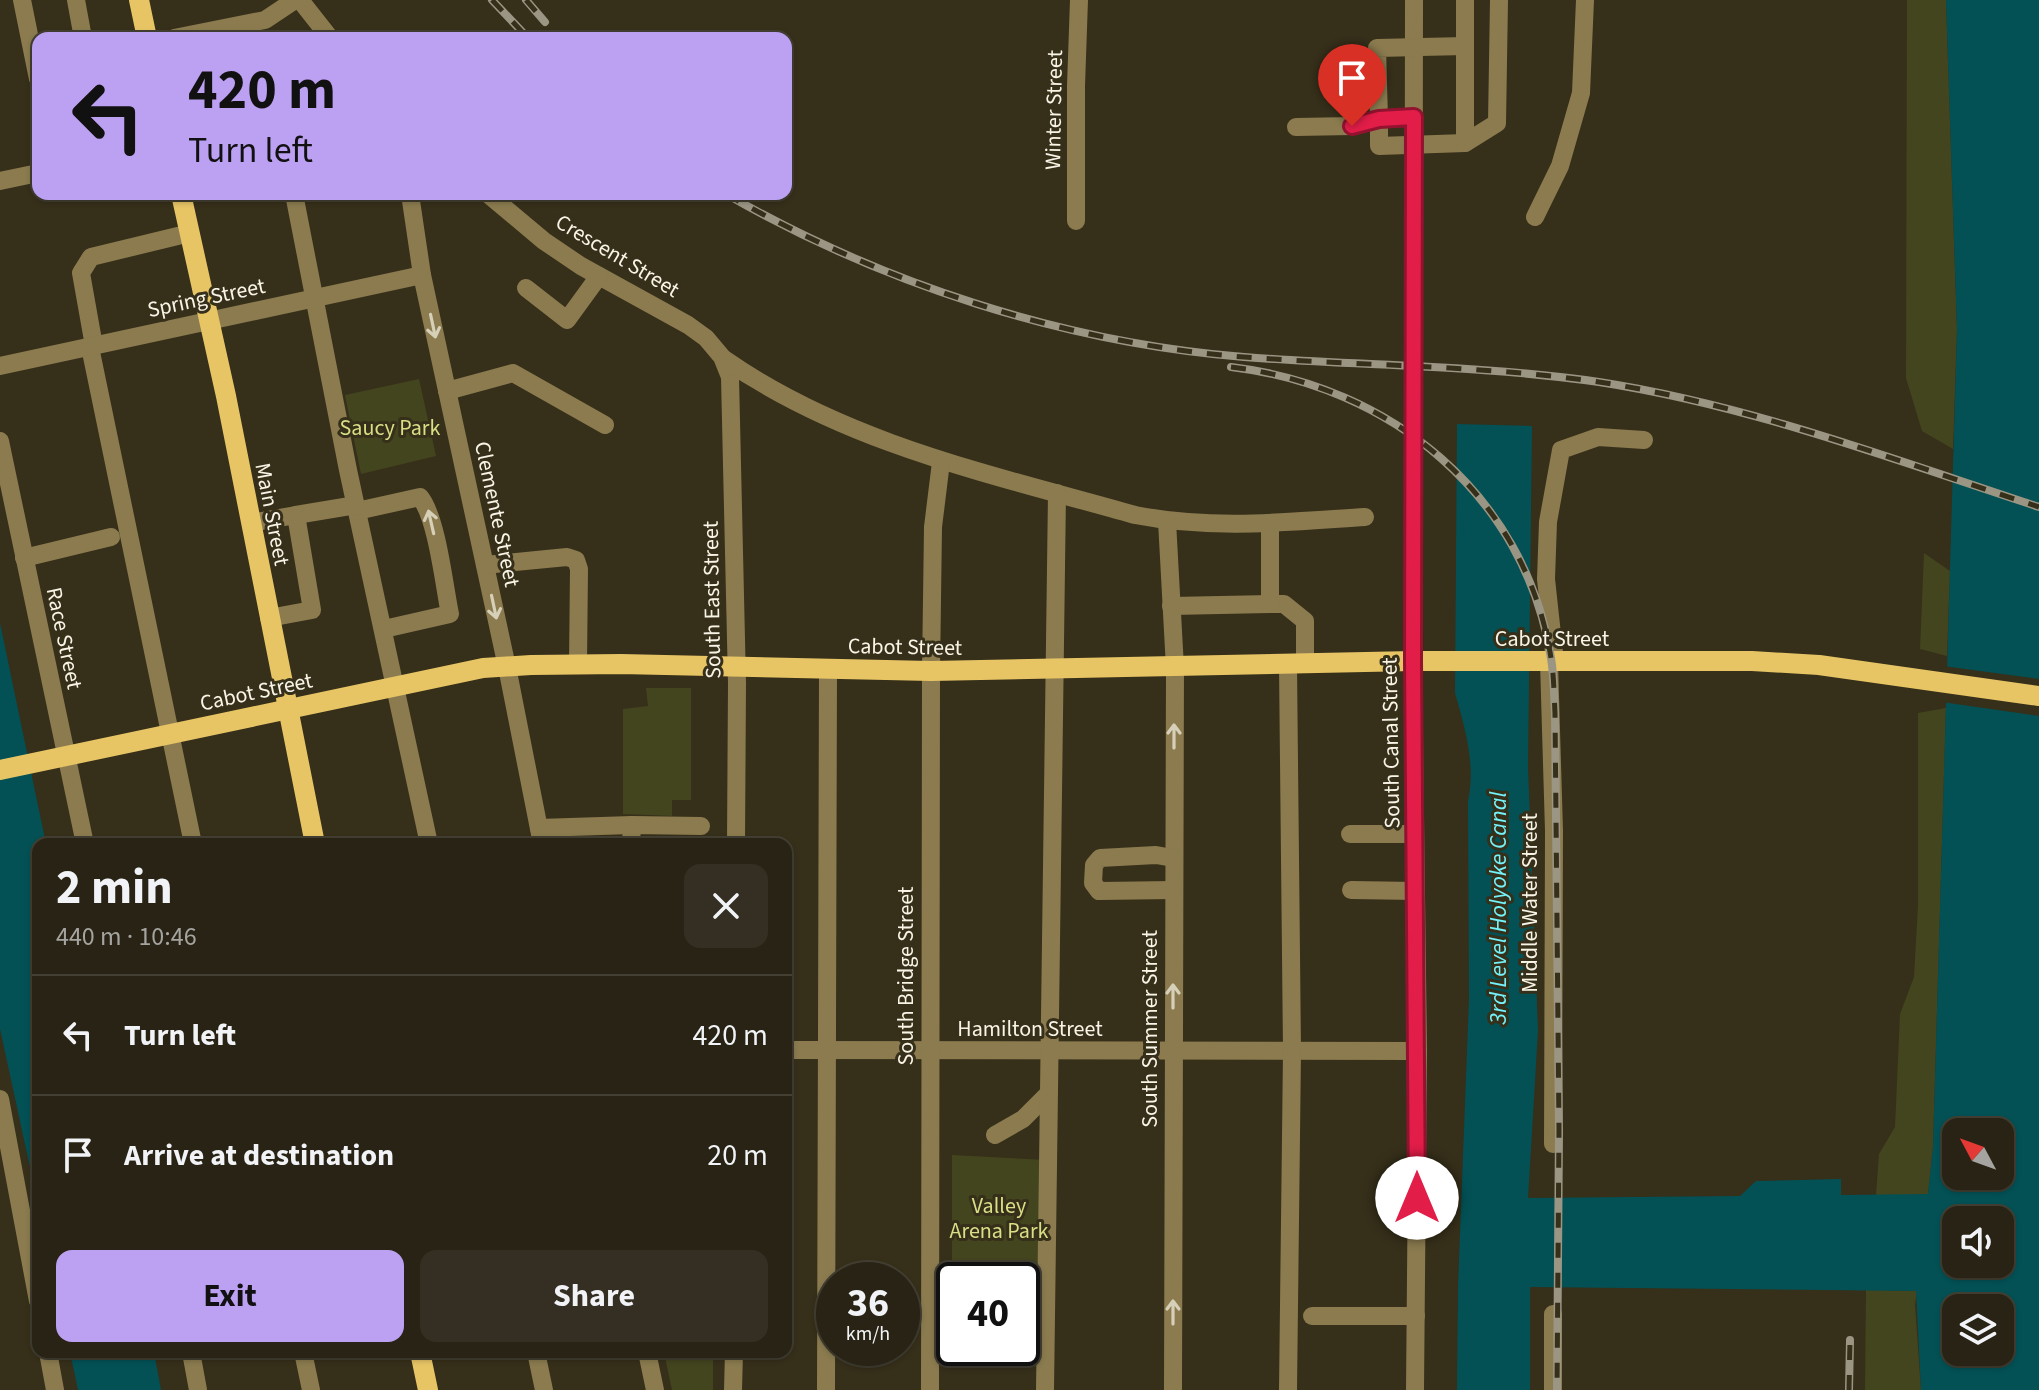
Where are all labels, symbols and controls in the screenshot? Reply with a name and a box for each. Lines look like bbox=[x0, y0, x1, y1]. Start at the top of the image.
pin bbox=[1318, 44, 1386, 126]
street label: Winter Street bbox=[1037, 49, 1071, 170]
text: 420 m bbox=[188, 51, 336, 130]
icon: arrive bbox=[1330, 56, 1374, 100]
icon: left bbox=[56, 64, 160, 168]
text: Turn left bbox=[188, 125, 313, 176]
street label: Crescent Street bbox=[549, 206, 686, 306]
street label: Spring Street bbox=[144, 270, 269, 326]
one-way arrow bbox=[426, 313, 441, 338]
park label: Saucy Park bbox=[340, 412, 440, 444]
street label: Clemente Street bbox=[466, 439, 528, 590]
street label: Main Street bbox=[246, 460, 298, 569]
one-way arrow bbox=[423, 510, 438, 535]
street label: South East Street bbox=[695, 520, 729, 679]
street label: Race Street bbox=[38, 584, 91, 693]
one-way arrow bbox=[487, 594, 502, 620]
street label: Cabot Street bbox=[1495, 623, 1610, 655]
street label: Cabot Street bbox=[848, 630, 963, 664]
street label: South Canal Street bbox=[1373, 656, 1408, 829]
street label: Cabot Street bbox=[197, 664, 316, 720]
one-way arrow bbox=[1166, 723, 1182, 750]
water label: 3rd Level Holyoke Canal bbox=[1481, 791, 1516, 1026]
street label: Middle Water Street bbox=[1514, 813, 1546, 993]
text: 2 min bbox=[56, 854, 173, 922]
button: close bbox=[684, 864, 768, 948]
street label: South Bridge Street bbox=[890, 886, 922, 1065]
text: 440 m · 10:46 bbox=[56, 918, 197, 955]
street label: South Summer Street bbox=[1134, 930, 1166, 1128]
one-way arrow bbox=[1165, 983, 1181, 1010]
icon: left bbox=[56, 1013, 100, 1057]
street label: Hamilton Street bbox=[957, 1013, 1103, 1045]
text: Turn left bbox=[124, 1014, 236, 1057]
text: 420 m bbox=[692, 1014, 768, 1057]
north arrow bbox=[1942, 1118, 2014, 1190]
map controls bbox=[1942, 1118, 2014, 1366]
icon: arrive bbox=[56, 1133, 100, 1177]
text: Arrive at destination bbox=[124, 1134, 394, 1177]
text: 20 m bbox=[707, 1134, 768, 1177]
position arrow bbox=[1375, 1156, 1459, 1240]
park label: Valley Arena Park bbox=[950, 1190, 1049, 1247]
button: sound bbox=[1942, 1206, 2014, 1278]
button: Exit bbox=[56, 1250, 404, 1342]
button: Share bbox=[420, 1250, 768, 1342]
speed limit sign: 40 bbox=[936, 1262, 1040, 1366]
text: 36 bbox=[847, 1275, 889, 1332]
button: layers bbox=[1942, 1294, 2014, 1366]
one-way arrow bbox=[1165, 1299, 1181, 1326]
text: km/h bbox=[846, 1320, 890, 1348]

